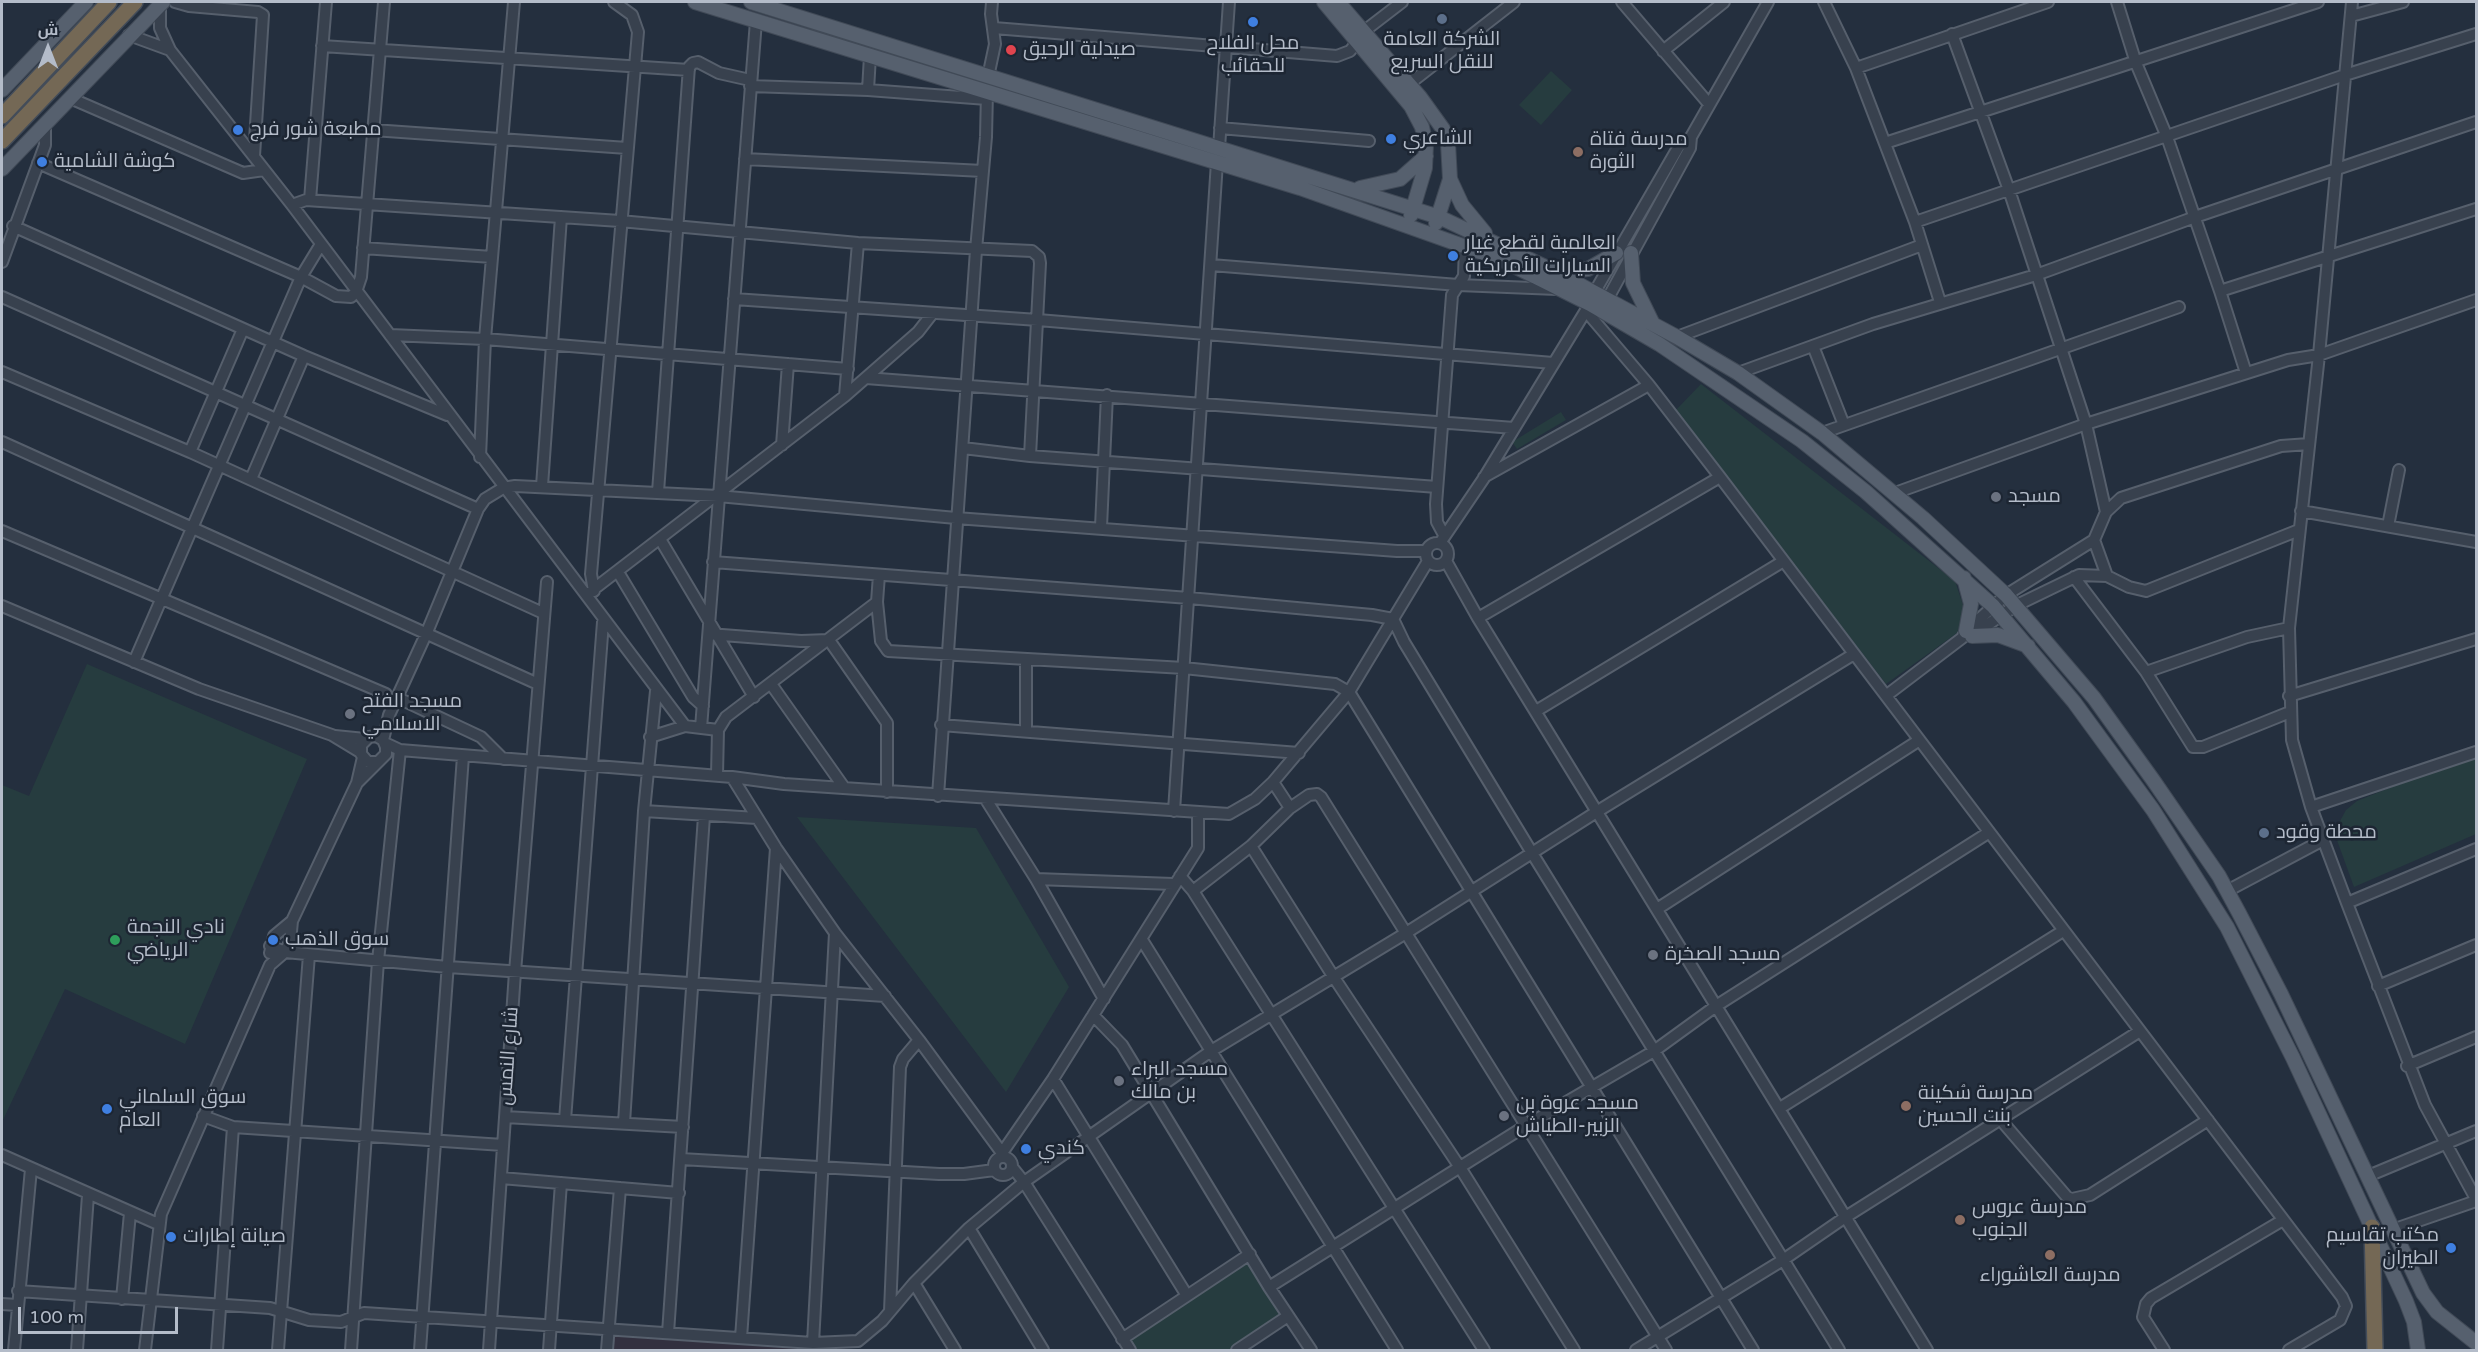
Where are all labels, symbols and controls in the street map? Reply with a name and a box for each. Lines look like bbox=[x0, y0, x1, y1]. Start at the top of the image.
marker: الشركة العامة للنقل السريع bbox=[1435, 12, 1449, 26]
marker: محل الفلاح للحقائب bbox=[1246, 15, 1260, 29]
north arrow bbox=[18, 18, 78, 78]
text: ش bbox=[38, 20, 58, 40]
place label: الشركة العامة للنقل السريع bbox=[1384, 28, 1500, 75]
place label: محل الفلاح للحقائب bbox=[1207, 32, 1299, 79]
place label: صيدلية الرحيق bbox=[1023, 38, 1136, 62]
marker: صيدلية الرحيق bbox=[1004, 43, 1018, 57]
place label: مطبعة شور فرج bbox=[250, 118, 381, 142]
marker: مطبعة شور فرج bbox=[231, 123, 245, 137]
place label: الشاعري bbox=[1403, 127, 1473, 151]
place label: مدرسة فتاة الثورة bbox=[1590, 128, 1688, 175]
marker: الشاعري bbox=[1384, 132, 1398, 146]
marker: مدرسة فتاة الثورة bbox=[1571, 145, 1585, 159]
place label: كوشة الشامية bbox=[54, 150, 176, 174]
marker: كوشة الشامية bbox=[35, 155, 49, 169]
place label: العالمية لقطع غيار السيارات الأمريكية bbox=[1465, 232, 1616, 279]
marker: العالمية لقطع غيار السيارات الأمريكية bbox=[1446, 249, 1460, 263]
place label: مسجد bbox=[2008, 485, 2061, 509]
marker: مسجد bbox=[1989, 490, 2003, 504]
place label: مسجد الفتح الاسلامي bbox=[362, 690, 462, 737]
marker: مسجد الفتح الاسلامي bbox=[343, 707, 357, 721]
place label: محطة وقود bbox=[2276, 821, 2377, 845]
marker: محطة وقود bbox=[2257, 826, 2271, 840]
place label: نادي النجمة الرياضي bbox=[127, 916, 225, 963]
place label: سوق الذهب bbox=[285, 928, 389, 952]
marker: نادي النجمة الرياضي bbox=[108, 933, 122, 947]
marker: سوق الذهب bbox=[266, 933, 280, 947]
place label: مسجد الصخرة bbox=[1665, 943, 1781, 967]
marker: مسجد الصخرة bbox=[1646, 948, 1660, 962]
street label: شارع النمس bbox=[494, 1006, 524, 1106]
place label: مسجد البراء بن مالك bbox=[1131, 1058, 1228, 1105]
marker: مسجد البراء بن مالك bbox=[1112, 1074, 1126, 1088]
place label: مدرسة سُكينة بنت الحسين bbox=[1918, 1082, 2033, 1129]
place label: سوق السلماني العام bbox=[119, 1086, 246, 1133]
place label: مسجد عروة بن الزبير-الطياش bbox=[1516, 1092, 1639, 1139]
marker: مدرسة سُكينة بنت الحسين bbox=[1899, 1099, 1913, 1113]
marker: سوق السلماني العام bbox=[100, 1102, 114, 1116]
marker: مسجد عروة بن الزبير-الطياش bbox=[1497, 1109, 1511, 1123]
place label: كندي bbox=[1038, 1137, 1085, 1161]
marker: كندي bbox=[1019, 1142, 1033, 1156]
place label: مدرسة عروس الجنوب bbox=[1972, 1196, 2087, 1243]
marker: مدرسة عروس الجنوب bbox=[1953, 1213, 1967, 1227]
place label: مكتب تقاسيم الطيران bbox=[2326, 1224, 2439, 1271]
place label: صيانة إطارات bbox=[183, 1225, 286, 1249]
marker: صيانة إطارات bbox=[164, 1230, 178, 1244]
marker: مكتب تقاسيم الطيران bbox=[2444, 1241, 2458, 1255]
marker: مدرسة العاشوراء bbox=[2043, 1248, 2057, 1262]
place label: مدرسة العاشوراء bbox=[1979, 1264, 2121, 1288]
scale bar bbox=[21, 1295, 182, 1333]
text: 100 m bbox=[29, 1306, 84, 1328]

